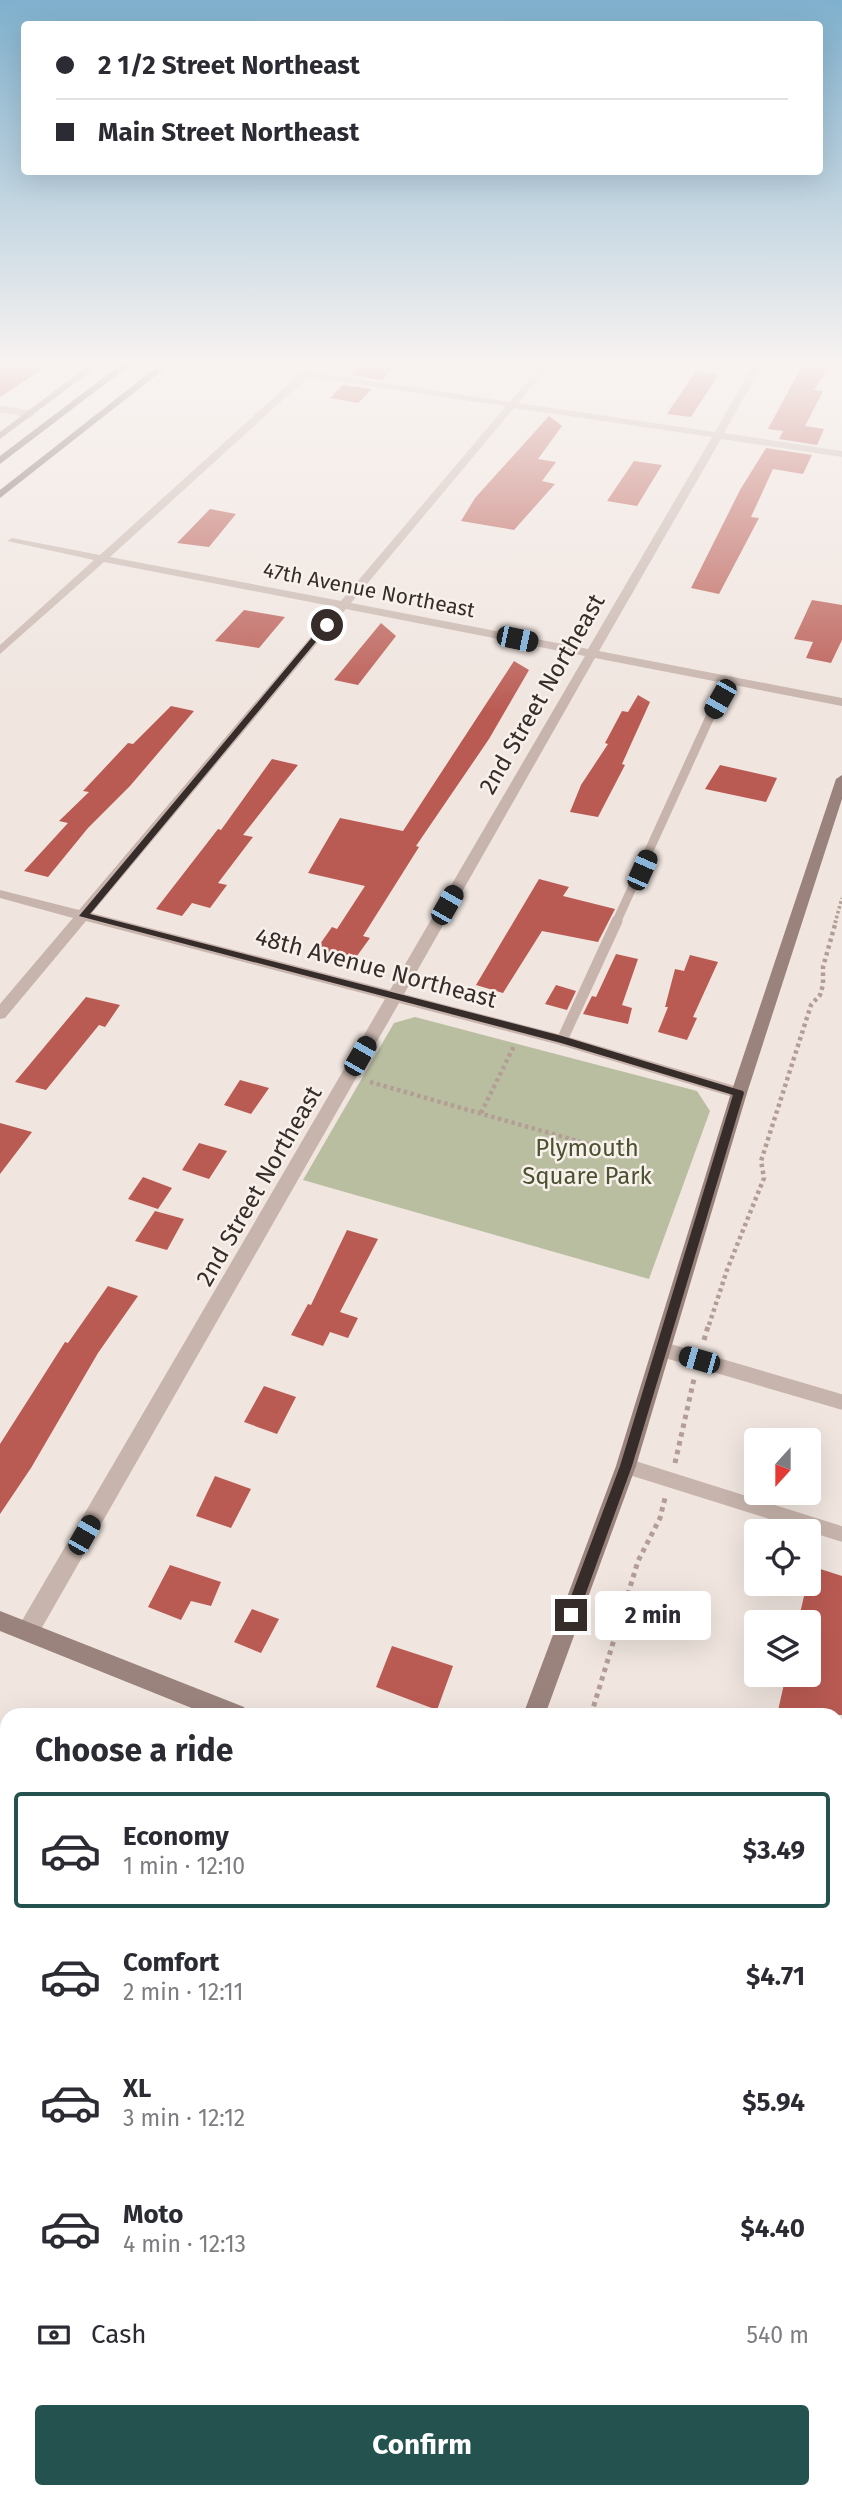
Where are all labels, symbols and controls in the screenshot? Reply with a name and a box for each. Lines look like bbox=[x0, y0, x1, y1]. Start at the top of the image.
text: 2 1/2 Street Northeast bbox=[98, 50, 360, 81]
text: Main Street Northeast bbox=[98, 117, 359, 148]
street label: 47th Avenue Northeast bbox=[261, 557, 477, 623]
street label: 2nd Street Northeast bbox=[473, 589, 611, 799]
route start bbox=[311, 609, 343, 641]
car bbox=[495, 624, 540, 654]
car bbox=[701, 676, 740, 722]
car bbox=[624, 847, 661, 893]
car bbox=[428, 882, 467, 928]
street label: 48th Avenue Northeast bbox=[252, 922, 500, 1014]
car bbox=[341, 1033, 380, 1079]
street label: 2nd Street Northeast bbox=[190, 1081, 328, 1291]
park label: Plymouth Square Park bbox=[522, 1134, 653, 1190]
car bbox=[676, 1344, 723, 1376]
north arrow bbox=[744, 1428, 821, 1505]
map controls bbox=[744, 1428, 821, 1687]
car bbox=[65, 1512, 104, 1558]
button: locate bbox=[744, 1519, 821, 1596]
callout: 2 min bbox=[596, 1590, 711, 1640]
route end bbox=[555, 1599, 587, 1631]
text: 2 min bbox=[625, 1601, 681, 1629]
button: layers bbox=[744, 1610, 821, 1687]
text: Choose a ride bbox=[35, 1731, 233, 1769]
icon: car bbox=[39, 1819, 102, 1882]
text: Economy bbox=[123, 1821, 229, 1852]
text: $3.49 bbox=[743, 1835, 805, 1866]
text: 1 min · 12:10 bbox=[123, 1852, 245, 1880]
icon: car bbox=[39, 1945, 102, 2008]
text: Comfort bbox=[123, 1947, 219, 1978]
text: $4.71 bbox=[746, 1961, 805, 1992]
text: 2 min · 12:11 bbox=[123, 1978, 243, 2006]
icon: car bbox=[39, 2071, 102, 2134]
text: XL bbox=[123, 2073, 151, 2104]
text: $5.94 bbox=[742, 2087, 805, 2118]
text: 3 min · 12:12 bbox=[123, 2104, 245, 2132]
icon: car bbox=[39, 2197, 102, 2260]
text: Moto bbox=[123, 2199, 183, 2230]
text: $4.40 bbox=[740, 2213, 805, 2244]
text: 4 min · 12:13 bbox=[123, 2230, 246, 2258]
icon: cash bbox=[35, 2316, 73, 2354]
text: Cash bbox=[91, 2319, 147, 2350]
text: 540 m bbox=[747, 2321, 809, 2349]
button: Confirm bbox=[35, 2405, 809, 2485]

